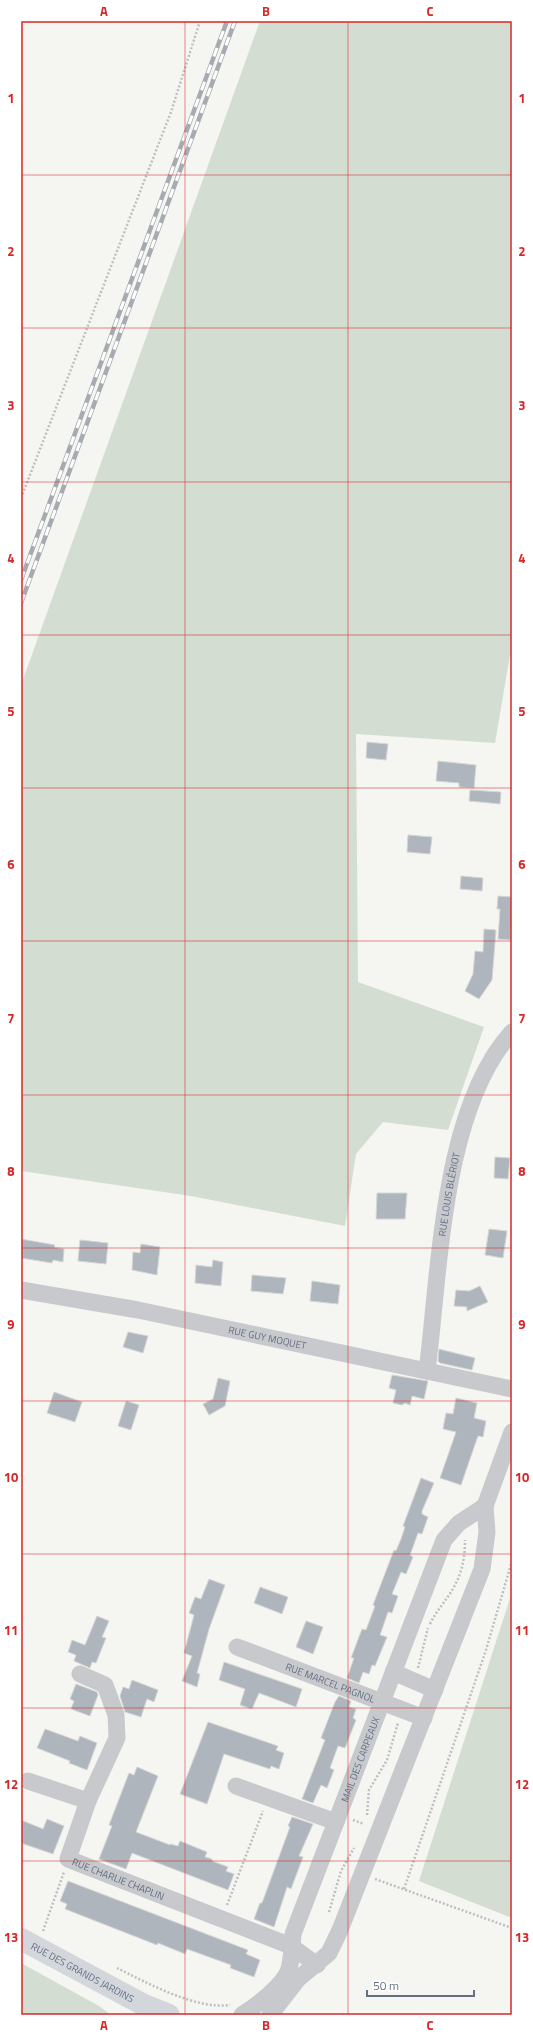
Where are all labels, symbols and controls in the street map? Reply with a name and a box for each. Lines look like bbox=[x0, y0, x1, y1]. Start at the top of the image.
text: A bbox=[100, 1, 108, 21]
text: B bbox=[262, 1, 270, 21]
text: C bbox=[426, 1, 434, 21]
text: 1 bbox=[7, 88, 15, 108]
text: 1 bbox=[518, 88, 526, 108]
text: 2 bbox=[7, 241, 15, 261]
text: 2 bbox=[518, 241, 526, 261]
text: 3 bbox=[7, 395, 15, 415]
text: 3 bbox=[518, 395, 526, 415]
text: 4 bbox=[7, 548, 15, 568]
text: 4 bbox=[518, 548, 526, 568]
text: 5 bbox=[7, 701, 15, 721]
text: 5 bbox=[518, 701, 526, 721]
text: 6 bbox=[7, 854, 15, 874]
text: 6 bbox=[518, 854, 526, 874]
text: 7 bbox=[7, 1008, 15, 1028]
text: 7 bbox=[518, 1008, 526, 1028]
street label: RUE LOUIS BLÉRIOT bbox=[435, 1150, 464, 1237]
text: 8 bbox=[7, 1161, 15, 1181]
text: 8 bbox=[518, 1161, 526, 1181]
text: 9 bbox=[7, 1314, 15, 1334]
text: 9 bbox=[518, 1314, 526, 1334]
street label: RUE GUY MOQUET bbox=[227, 1322, 308, 1354]
text: 10 bbox=[4, 1467, 18, 1487]
text: 10 bbox=[515, 1467, 529, 1487]
text: 11 bbox=[4, 1620, 18, 1640]
text: 11 bbox=[515, 1620, 529, 1640]
street label: RUE MARCEL PAGNOL bbox=[283, 1659, 377, 1707]
street label: MAIL DES CARPEAUX bbox=[337, 1714, 384, 1804]
text: 12 bbox=[4, 1774, 18, 1794]
text: 12 bbox=[515, 1774, 529, 1794]
street label: RUE CHARLIE CHAPLIN bbox=[70, 1854, 166, 1904]
text: 13 bbox=[4, 1927, 18, 1947]
text: 13 bbox=[515, 1927, 529, 1947]
street label: RUE DES GRANDS JARDINS bbox=[28, 1939, 137, 2006]
scale bar bbox=[367, 1972, 474, 1998]
text: 50 m bbox=[373, 1976, 399, 1995]
text: A bbox=[100, 2015, 108, 2035]
text: B bbox=[262, 2015, 270, 2035]
text: C bbox=[426, 2015, 434, 2035]

